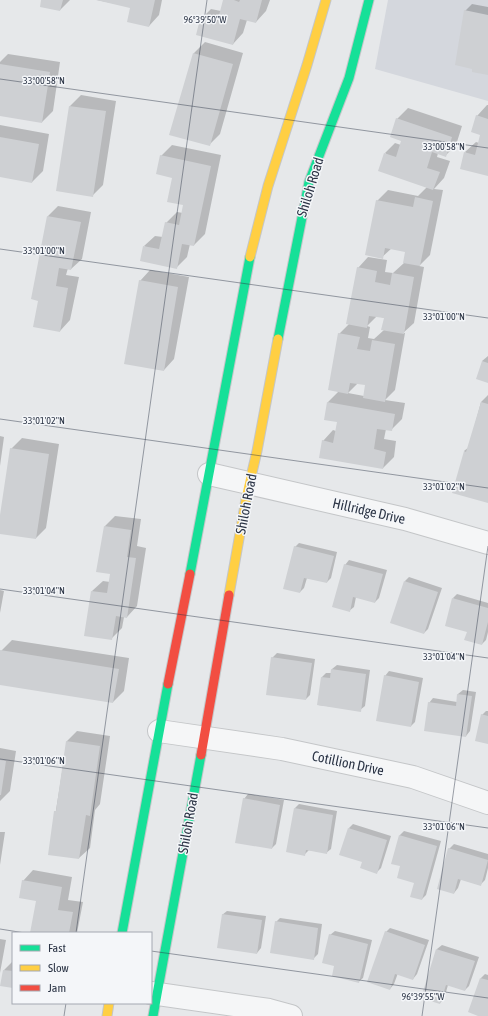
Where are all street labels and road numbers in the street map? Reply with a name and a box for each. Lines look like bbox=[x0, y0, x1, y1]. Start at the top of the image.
street label: Shiloh Road bbox=[293, 155, 327, 219]
street label: Shiloh Road bbox=[232, 472, 260, 536]
street label: Hillridge Drive bbox=[331, 495, 407, 527]
street label: Cotillion Drive bbox=[311, 748, 385, 778]
street label: Shiloh Road bbox=[175, 791, 201, 855]

